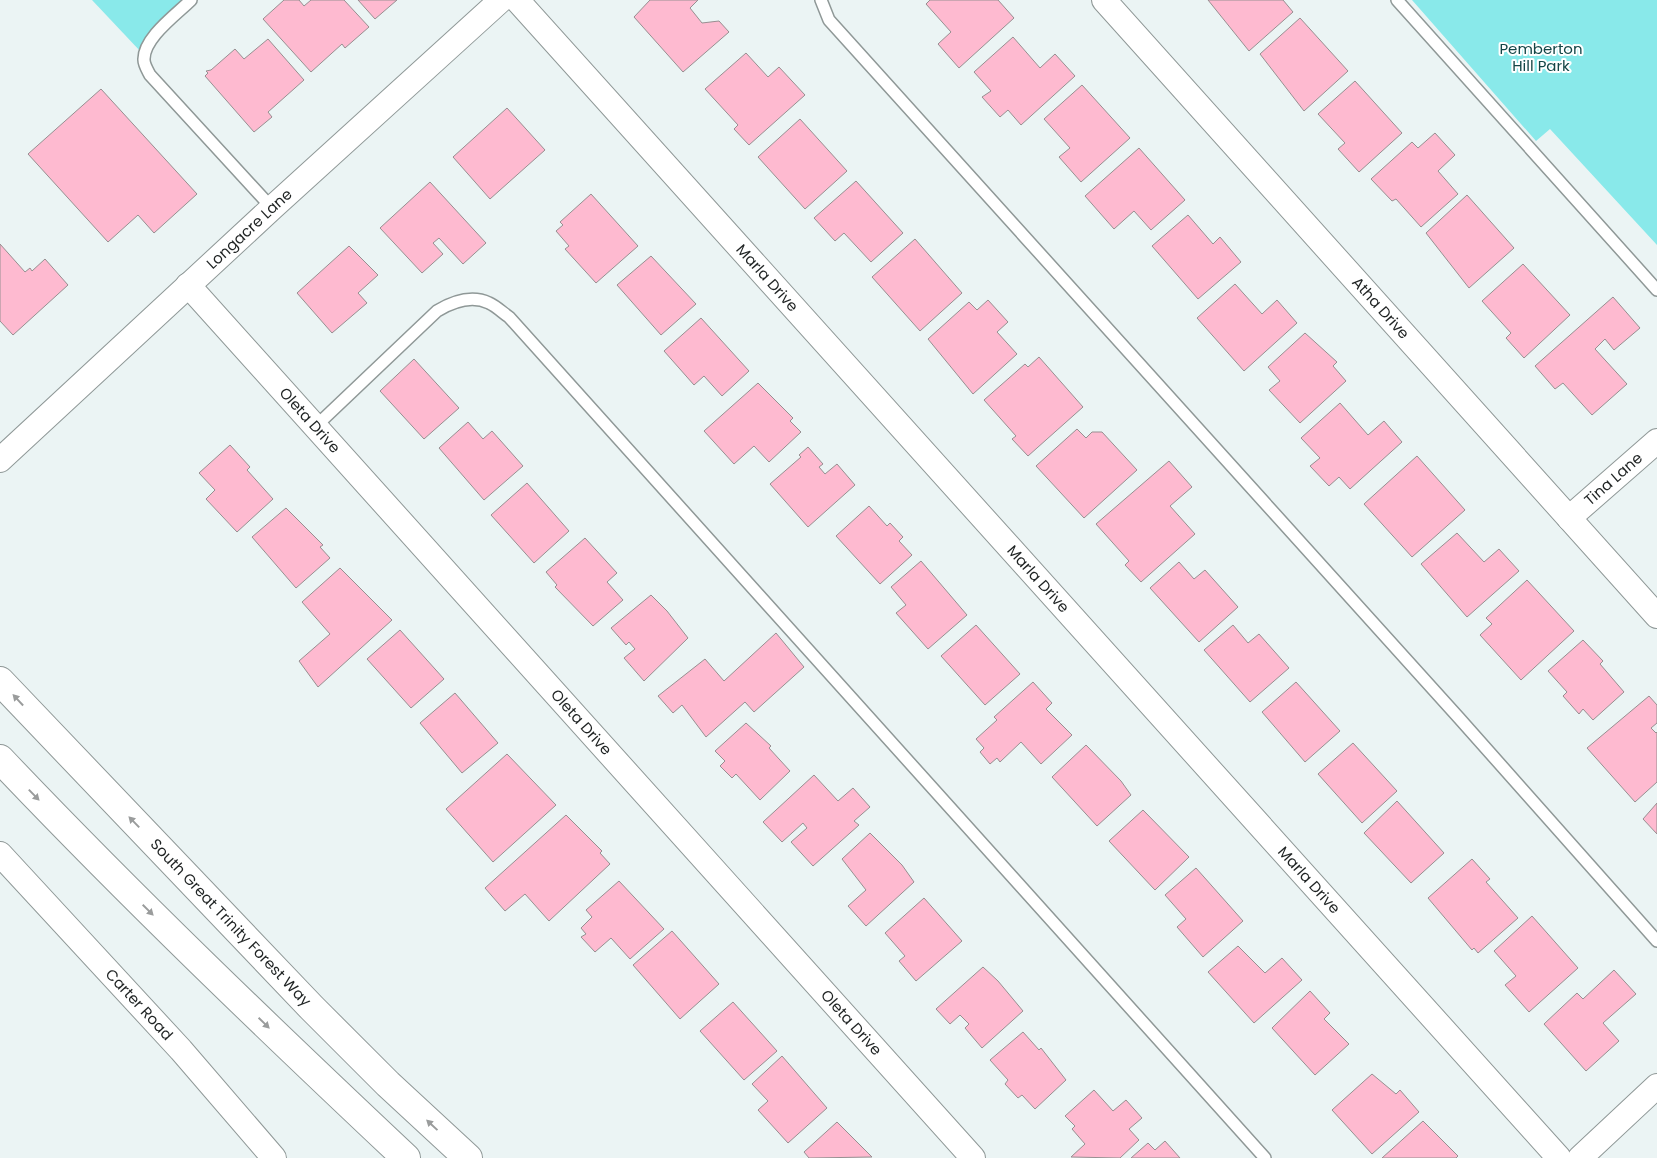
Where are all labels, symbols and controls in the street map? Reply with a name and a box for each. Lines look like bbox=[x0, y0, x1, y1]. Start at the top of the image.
park label: Pemberton Hill Park bbox=[1499, 38, 1583, 76]
street label: Longacre Lane bbox=[202, 184, 296, 273]
street label: Marla Drive bbox=[732, 239, 803, 316]
street label: Atha Drive bbox=[1347, 272, 1414, 343]
street label: Oleta Drive bbox=[275, 382, 345, 458]
street label: Tina Lane bbox=[1579, 447, 1647, 510]
street label: Marla Drive bbox=[1002, 540, 1074, 617]
street label: Oleta Drive bbox=[546, 684, 617, 759]
one-way arrow bbox=[12, 695, 24, 707]
one-way arrow bbox=[28, 788, 40, 800]
one-way arrow bbox=[128, 816, 140, 828]
street label: South Great Trinity Forest Way bbox=[146, 834, 316, 1011]
street label: Marla Drive bbox=[1273, 841, 1345, 918]
one-way arrow bbox=[142, 904, 154, 916]
street label: Carter Road bbox=[101, 964, 178, 1045]
street label: Oleta Drive bbox=[816, 985, 887, 1060]
one-way arrow bbox=[258, 1017, 270, 1029]
one-way arrow bbox=[426, 1119, 438, 1131]

